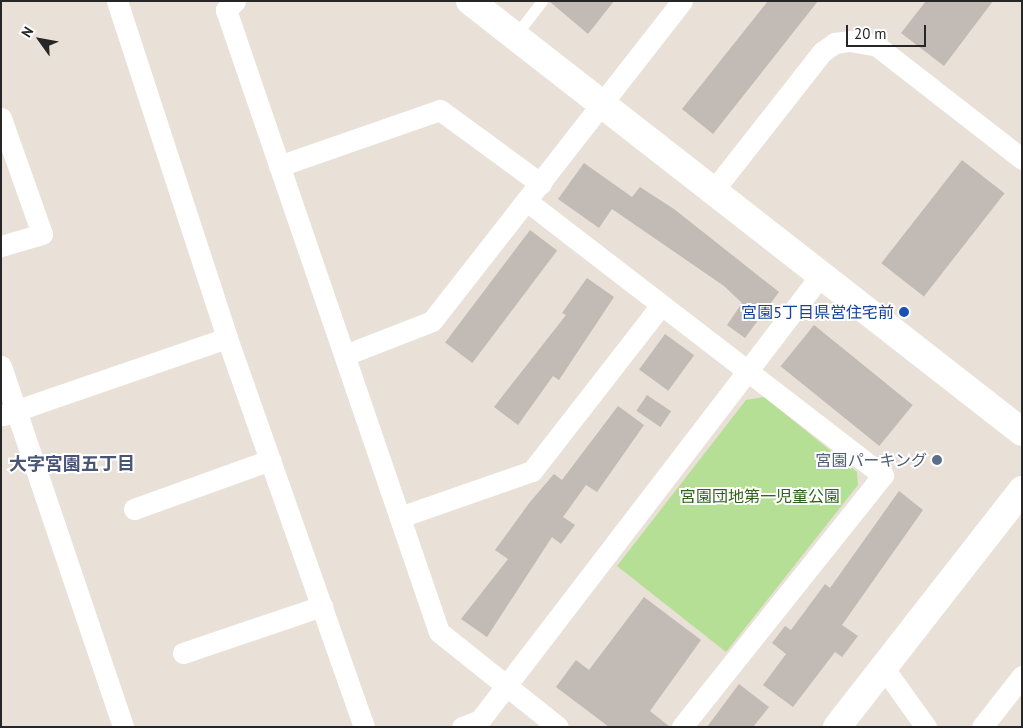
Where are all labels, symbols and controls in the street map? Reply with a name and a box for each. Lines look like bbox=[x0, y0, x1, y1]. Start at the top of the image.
north arrow bbox=[15, 15, 65, 65]
scale bar bbox=[848, 15, 928, 47]
text: N bbox=[17, 23, 37, 41]
text: 20 m bbox=[854, 24, 887, 43]
place label: 宮園5丁目県営住宅前 bbox=[741, 302, 894, 322]
marker: 宮園5丁目県営住宅前 bbox=[898, 306, 910, 318]
place label: 宮園パーキング bbox=[815, 450, 927, 470]
district label: 大字宮園五丁目 bbox=[9, 453, 135, 475]
marker: 宮園パーキング bbox=[931, 454, 943, 466]
park label: 宮園団地第一児童公園 bbox=[680, 486, 840, 506]

